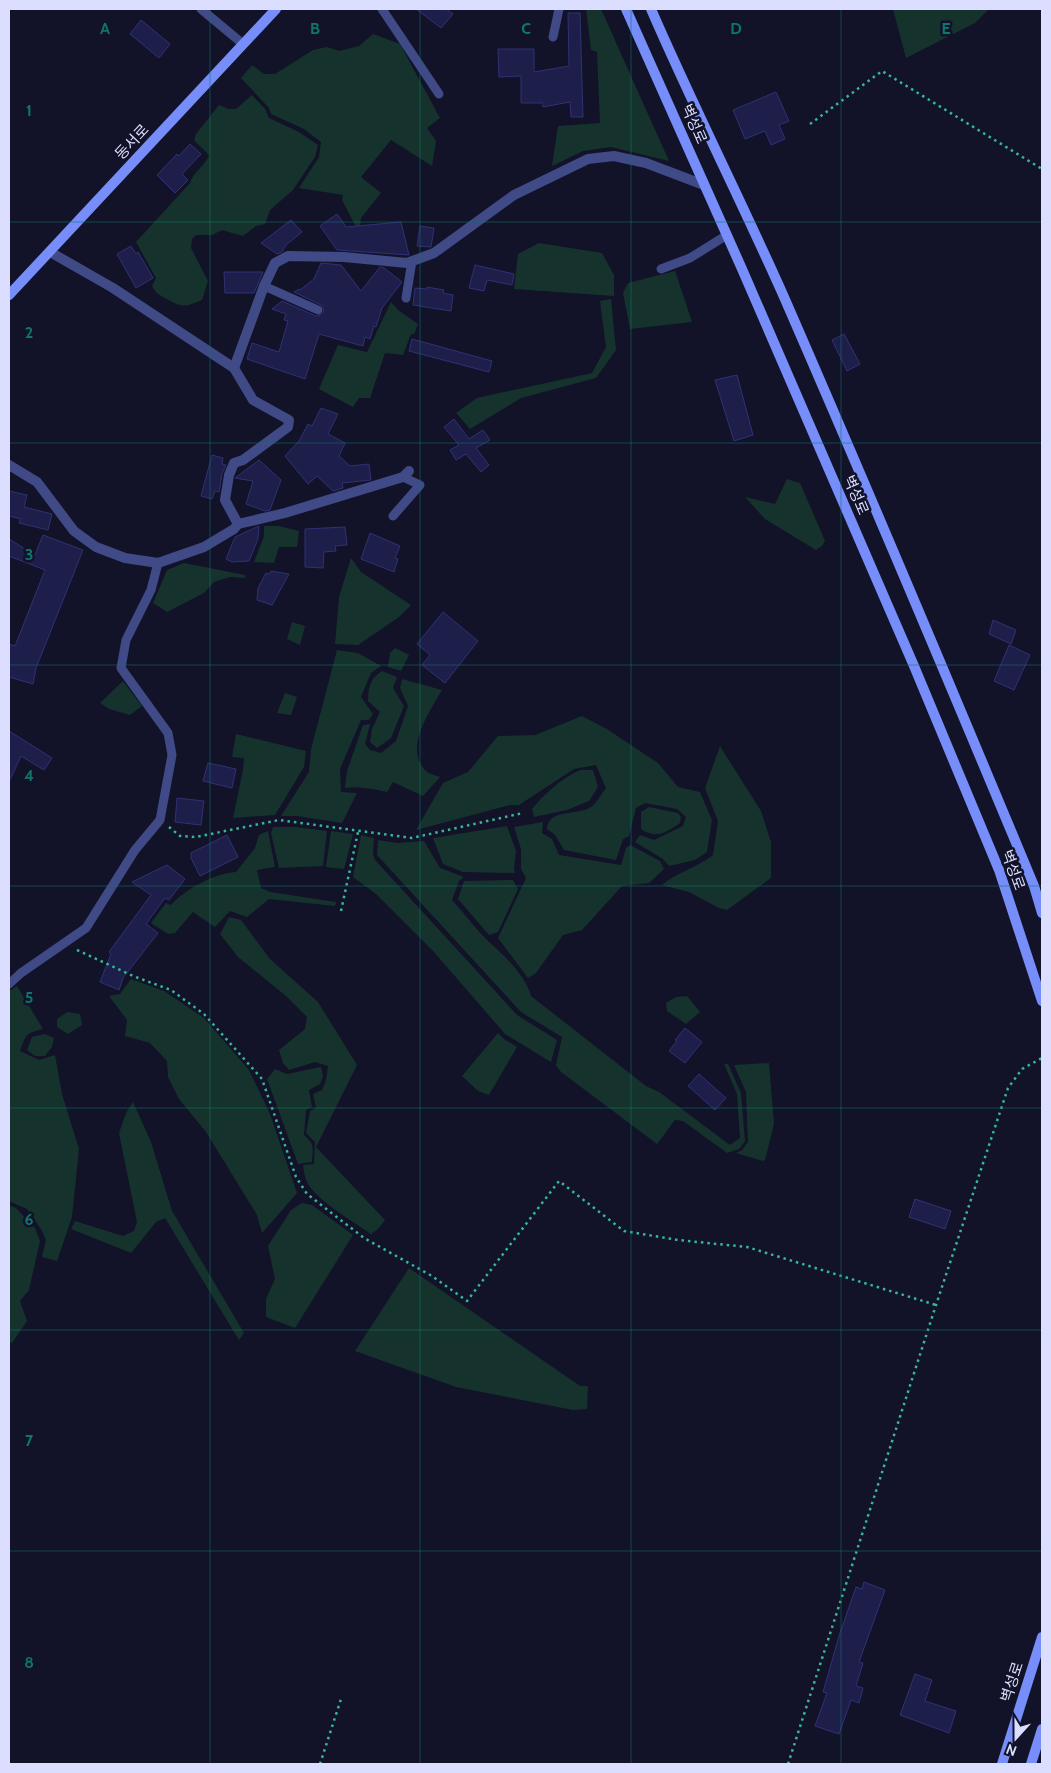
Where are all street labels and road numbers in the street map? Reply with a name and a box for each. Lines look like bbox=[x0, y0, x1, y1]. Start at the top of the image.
street label: 벽성로 bbox=[677, 101, 711, 147]
street label: 동서로 bbox=[111, 121, 153, 163]
street label: 벽성로 bbox=[840, 472, 872, 518]
street label: 벽성로 bbox=[997, 847, 1029, 893]
street label: 벽성로 bbox=[997, 1660, 1027, 1704]

